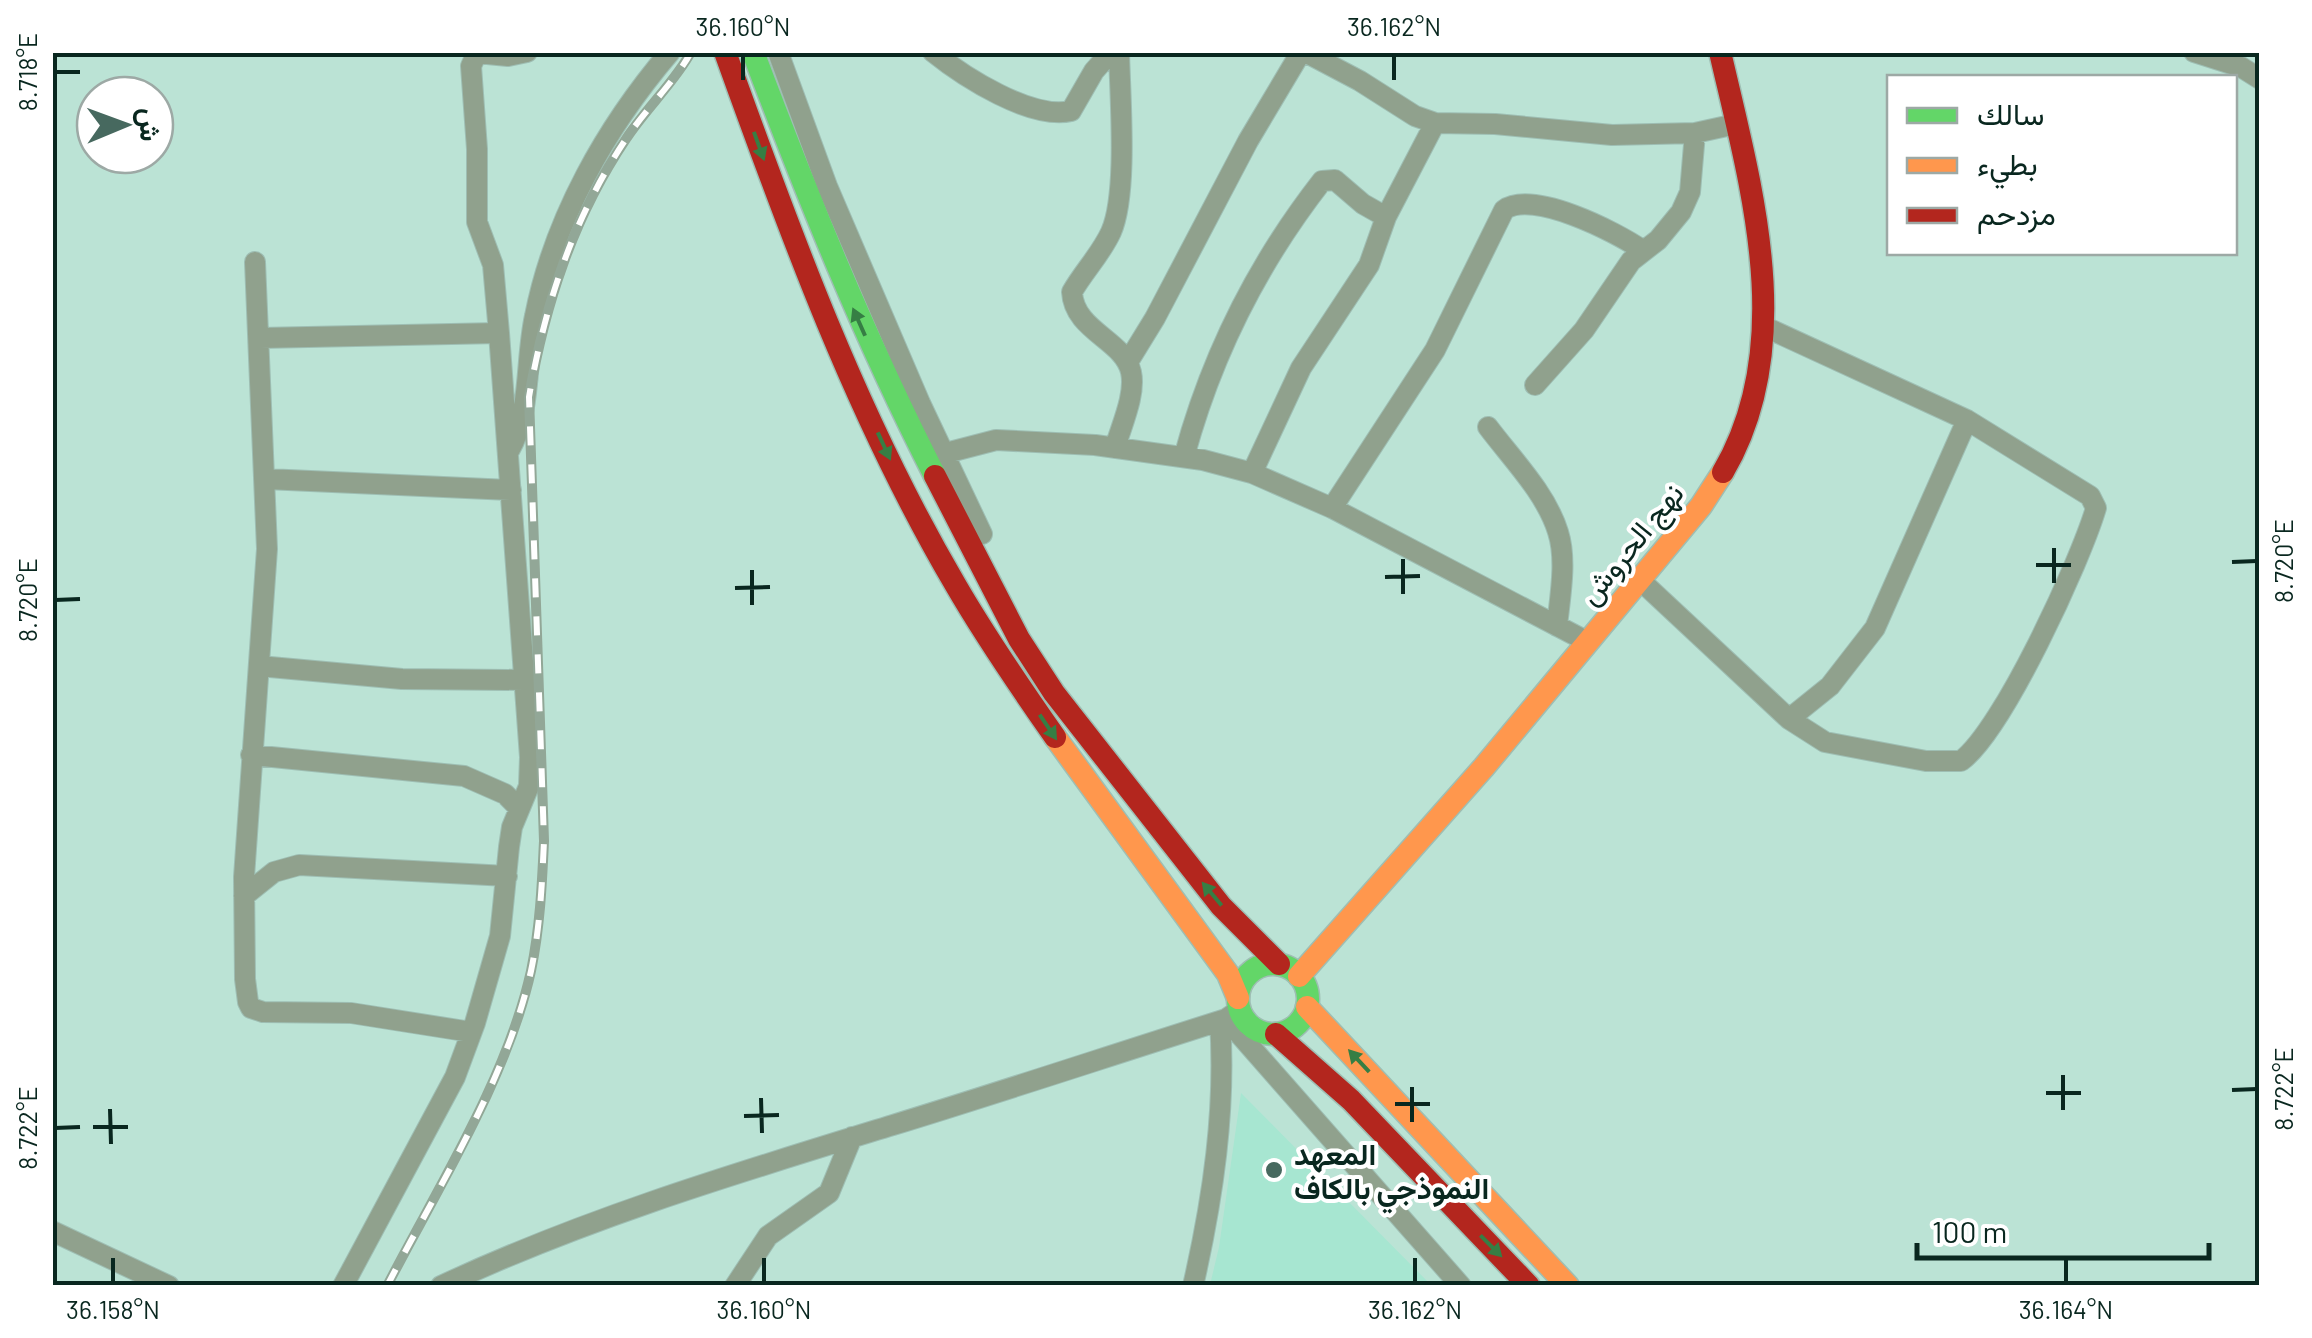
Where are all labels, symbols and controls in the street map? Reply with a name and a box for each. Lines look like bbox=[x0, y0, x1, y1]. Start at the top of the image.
text: 36.160°N bbox=[696, 11, 790, 41]
text: 36.162°N bbox=[1347, 11, 1441, 41]
text: 8.718°E bbox=[12, 33, 42, 111]
north arrow bbox=[75, 75, 175, 175]
legend bbox=[1887, 75, 2237, 255]
text: سالك bbox=[1977, 95, 2044, 131]
text: ش bbox=[133, 107, 168, 142]
one-way arrow bbox=[752, 132, 767, 162]
text: بطيء bbox=[1977, 145, 2038, 189]
text: مزدحم bbox=[1977, 195, 2056, 234]
one-way arrow bbox=[851, 307, 867, 337]
one-way arrow bbox=[876, 432, 893, 461]
street label: نهج الحروش bbox=[1570, 475, 1693, 614]
text: 8.720°E bbox=[2268, 519, 2298, 603]
text: 8.720°E bbox=[12, 558, 42, 642]
one-way arrow bbox=[1038, 713, 1056, 740]
one-way arrow bbox=[1201, 881, 1223, 906]
text: 8.722°E bbox=[2268, 1047, 2298, 1131]
one-way arrow bbox=[1347, 1049, 1370, 1073]
text: 8.722°E bbox=[12, 1086, 42, 1170]
place label: المعهد النموذجي بالكاف bbox=[1294, 1135, 1489, 1214]
marker: المعهد النموذجي بالكاف bbox=[1263, 1159, 1285, 1181]
scale bar bbox=[1917, 1198, 2210, 1260]
text: 100 m bbox=[1932, 1213, 2007, 1249]
one-way arrow bbox=[1478, 1234, 1502, 1258]
text: 36.158°N bbox=[66, 1294, 160, 1324]
text: 36.160°N bbox=[717, 1294, 811, 1324]
text: 36.162°N bbox=[1368, 1294, 1462, 1324]
text: 36.164°N bbox=[2019, 1294, 2113, 1324]

